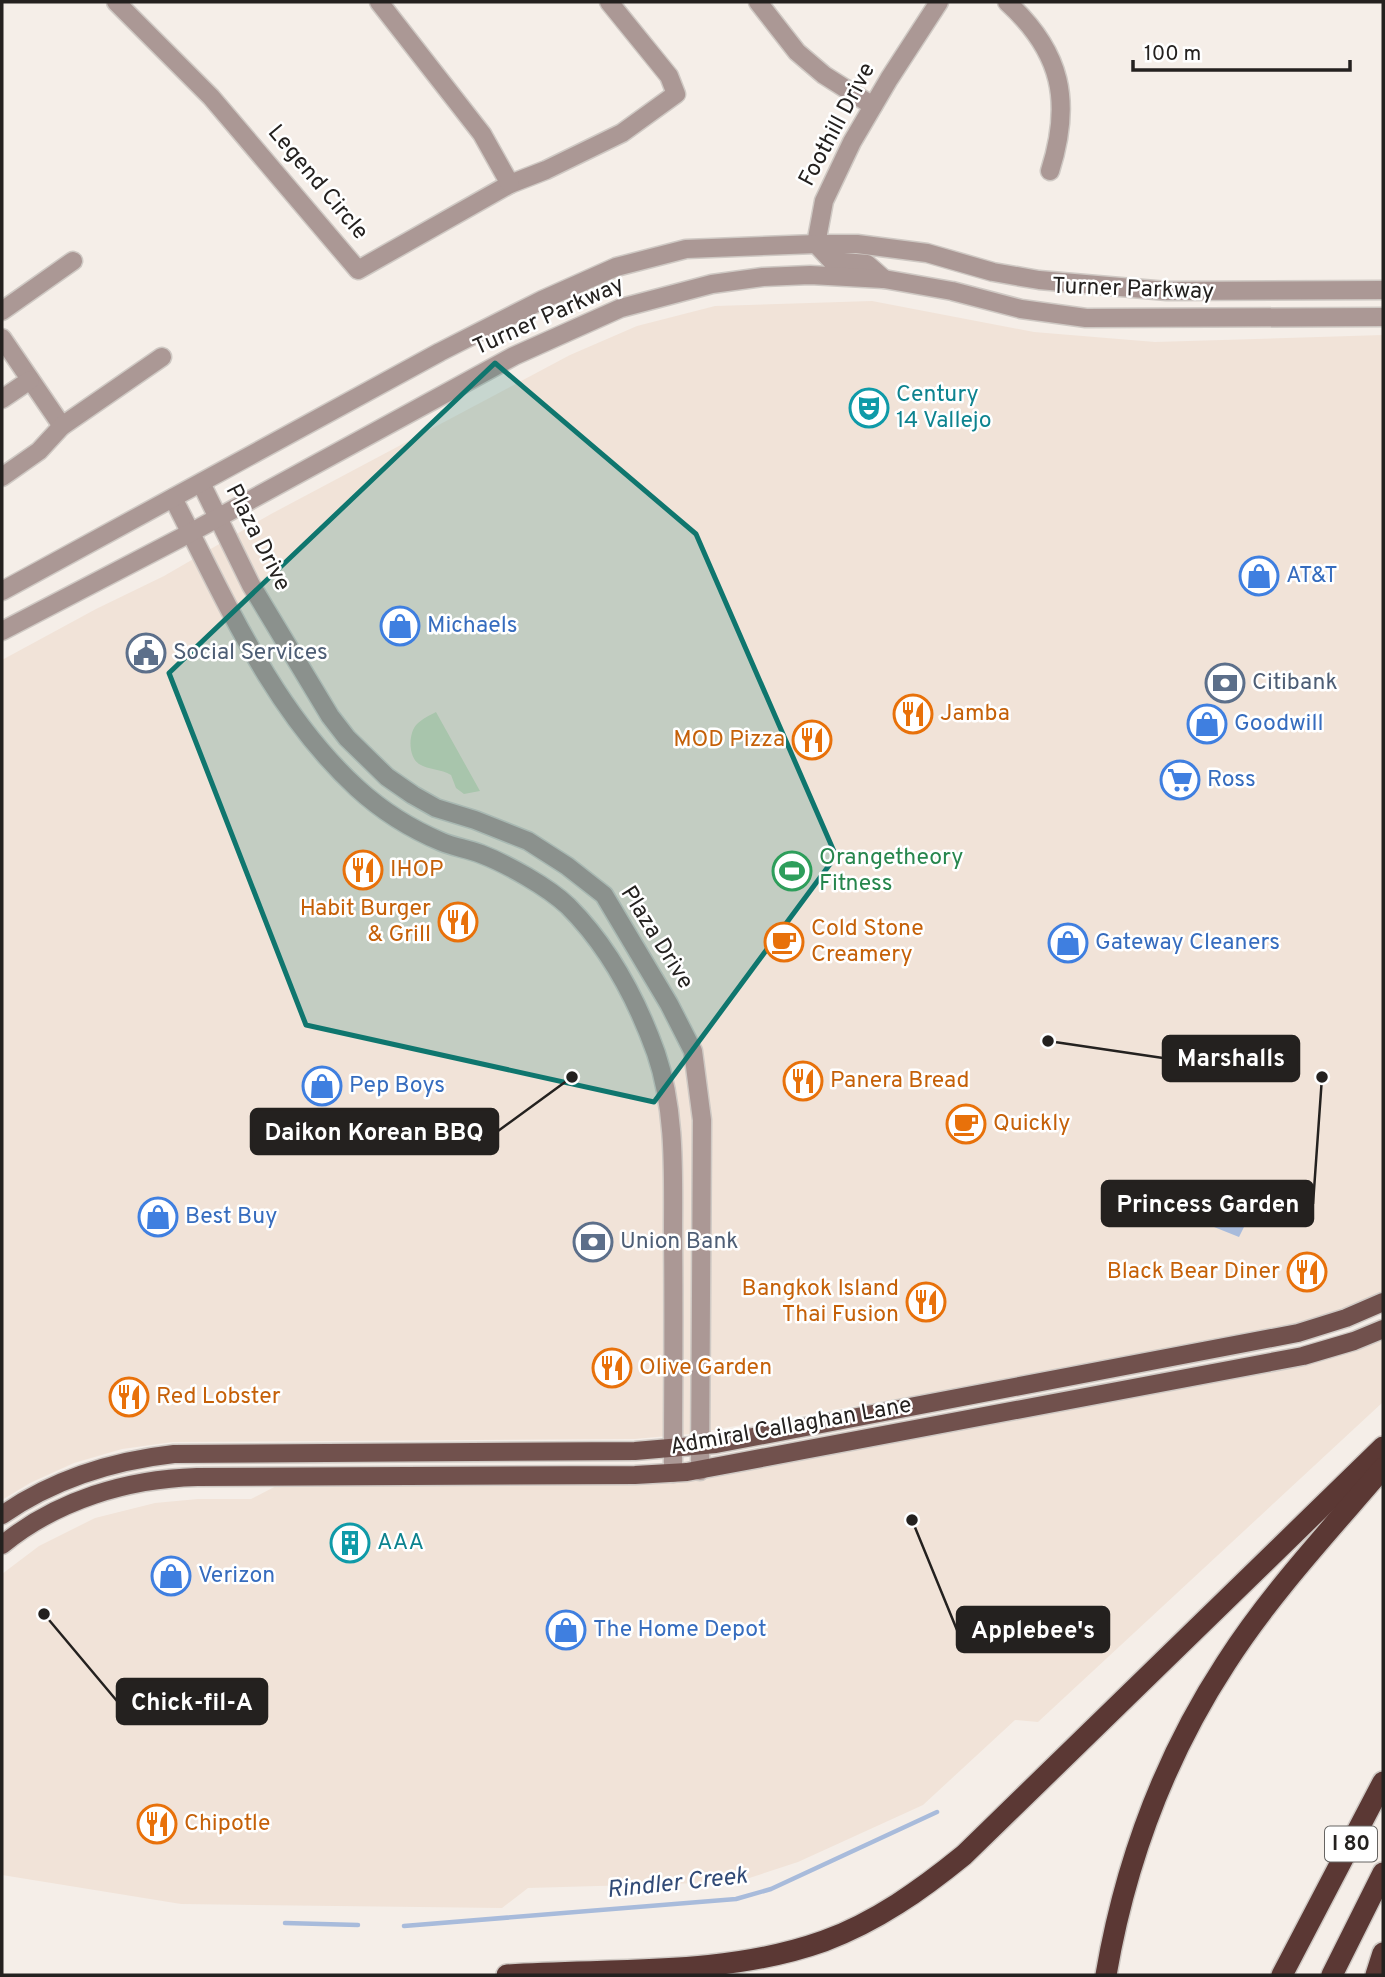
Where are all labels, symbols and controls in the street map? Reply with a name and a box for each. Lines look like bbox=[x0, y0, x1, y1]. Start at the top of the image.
scale bar bbox=[1133, 28, 1350, 72]
text: 100 m bbox=[1144, 41, 1201, 68]
street label: Foothill Drive bbox=[793, 58, 883, 192]
street label: Legend Circle bbox=[260, 119, 374, 247]
street label: Turner Parkway bbox=[469, 271, 629, 363]
street label: Turner Parkway bbox=[1051, 273, 1215, 307]
place label: Century 14 Vallejo bbox=[896, 381, 991, 436]
theatre icon: Century 14 Vallejo bbox=[848, 387, 890, 429]
street label: Plaza Drive bbox=[218, 480, 296, 596]
shop icon: AT&T bbox=[1238, 555, 1280, 597]
place label: AT&T bbox=[1286, 562, 1338, 591]
shop icon: Michaels bbox=[379, 605, 421, 647]
place label: Michaels bbox=[427, 612, 518, 641]
public building icon: Social Services bbox=[125, 632, 167, 674]
place label: Social Services bbox=[173, 639, 328, 668]
bank icon: Citibank bbox=[1204, 662, 1246, 704]
place label: Citibank bbox=[1252, 669, 1338, 698]
restaurant icon: Jamba bbox=[892, 693, 934, 735]
place label: Jamba bbox=[940, 700, 1010, 729]
shop icon: Goodwill bbox=[1186, 703, 1228, 745]
place label: Goodwill bbox=[1234, 710, 1324, 739]
restaurant icon: MOD Pizza bbox=[791, 719, 833, 761]
place label: MOD Pizza bbox=[673, 726, 785, 755]
supermarket icon: Ross bbox=[1159, 759, 1201, 801]
place label: Ross bbox=[1207, 766, 1256, 795]
place label: Orangetheory Fitness bbox=[819, 844, 963, 899]
restaurant icon: IHOP bbox=[342, 849, 384, 891]
sports icon: Orangetheory Fitness bbox=[771, 850, 813, 892]
place label: IHOP bbox=[390, 856, 444, 885]
street label: Plaza Drive bbox=[613, 881, 699, 995]
place label: Habit Burger & Grill bbox=[300, 895, 431, 950]
restaurant icon: Habit Burger & Grill bbox=[437, 901, 479, 943]
place label: Cold Stone Creamery bbox=[811, 915, 924, 970]
cafe icon: Cold Stone Creamery bbox=[763, 921, 805, 963]
shop icon: Gateway Cleaners bbox=[1047, 922, 1089, 964]
place label: Gateway Cleaners bbox=[1095, 929, 1280, 958]
callout: Marshalls bbox=[1163, 1036, 1299, 1081]
text: Marshalls bbox=[1177, 1045, 1285, 1075]
restaurant icon: Panera Bread bbox=[782, 1060, 824, 1102]
shop icon: Pep Boys bbox=[301, 1065, 343, 1107]
place label: Panera Bread bbox=[830, 1067, 969, 1096]
place label: Pep Boys bbox=[349, 1072, 445, 1101]
cafe icon: Quickly bbox=[945, 1103, 987, 1145]
callout: Daikon Korean BBQ bbox=[251, 1109, 498, 1154]
place label: Quickly bbox=[993, 1110, 1071, 1139]
text: Daikon Korean BBQ bbox=[264, 1119, 484, 1149]
callout: Princess Garden bbox=[1102, 1181, 1313, 1226]
text: Princess Garden bbox=[1117, 1191, 1299, 1221]
shop icon: Best Buy bbox=[137, 1196, 179, 1238]
place label: Best Buy bbox=[185, 1203, 278, 1232]
bank icon: Union Bank bbox=[572, 1221, 614, 1263]
place label: Union Bank bbox=[620, 1228, 739, 1257]
restaurant icon: Black Bear Diner bbox=[1286, 1251, 1328, 1293]
place label: Black Bear Diner bbox=[1107, 1258, 1280, 1287]
place label: Bangkok Island Thai Fusion bbox=[742, 1275, 899, 1330]
restaurant icon: Bangkok Island Thai Fusion bbox=[905, 1281, 947, 1323]
restaurant icon: Olive Garden bbox=[591, 1347, 633, 1389]
place label: Olive Garden bbox=[639, 1354, 772, 1383]
restaurant icon: Red Lobster bbox=[108, 1376, 150, 1418]
place label: Red Lobster bbox=[156, 1383, 281, 1412]
street label: Admiral Callaghan Lane bbox=[668, 1391, 914, 1463]
building icon: AAA bbox=[329, 1522, 371, 1564]
place label: AAA bbox=[377, 1529, 424, 1558]
shop icon: Verizon bbox=[150, 1555, 192, 1597]
place label: Verizon bbox=[198, 1562, 275, 1591]
callout: Applebee's bbox=[957, 1607, 1109, 1652]
shop icon: The Home Depot bbox=[545, 1609, 587, 1651]
place label: The Home Depot bbox=[593, 1616, 767, 1645]
text: Applebee's bbox=[971, 1617, 1095, 1647]
callout: Chick-fil-A bbox=[117, 1679, 267, 1724]
text: Chick-fil-A bbox=[131, 1689, 253, 1719]
restaurant icon: Chipotle bbox=[136, 1803, 178, 1845]
place label: Chipotle bbox=[184, 1810, 270, 1839]
road number: I 80 bbox=[1325, 1826, 1377, 1862]
water label: Rindler Creek bbox=[605, 1862, 750, 1906]

